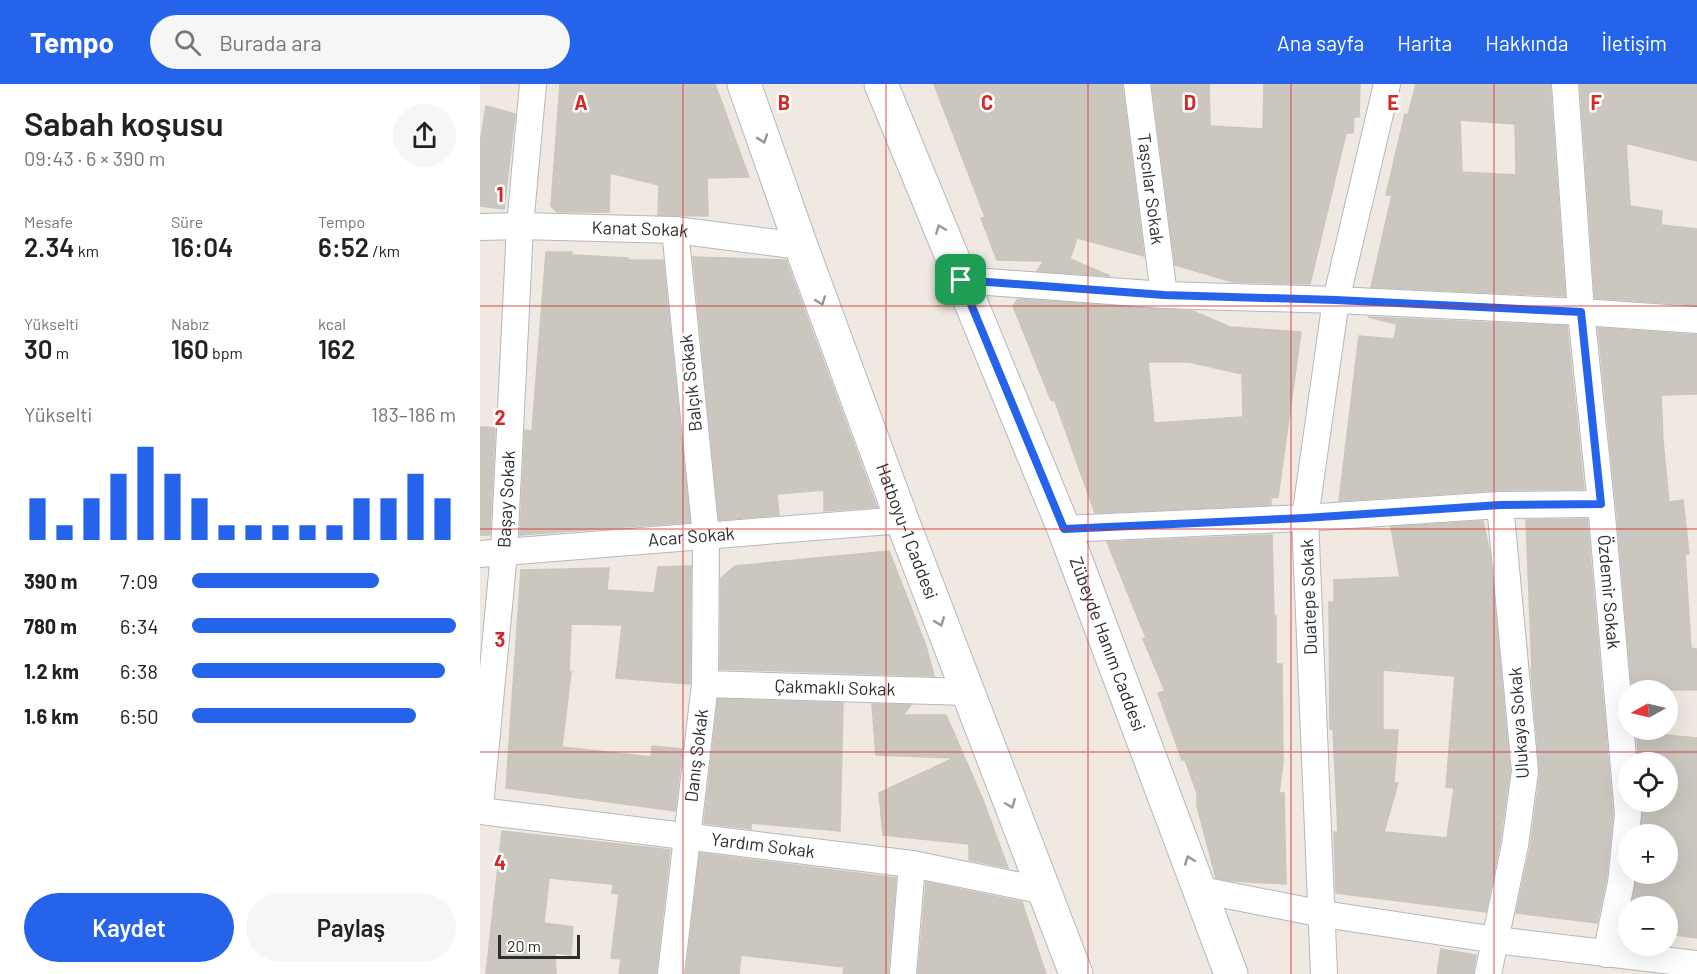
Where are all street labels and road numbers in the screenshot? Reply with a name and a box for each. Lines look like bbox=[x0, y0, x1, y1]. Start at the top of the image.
street label: Taşcılar Sokak bbox=[1133, 132, 1169, 246]
street label: Kanat Sokak bbox=[591, 216, 690, 242]
street label: Balçık Sokak bbox=[674, 333, 706, 433]
street label: Başay Sokak bbox=[492, 450, 519, 548]
street label: Hatboyu-1 Caddesi bbox=[872, 460, 943, 602]
street label: Acar Sokak bbox=[647, 522, 735, 550]
street label: Özdemir Sokak bbox=[1594, 534, 1626, 650]
street label: Duatepe Sokak bbox=[1295, 539, 1321, 655]
street label: Zübeyde Hanım Caddesi bbox=[1065, 553, 1151, 734]
street label: Ulukaya Sokak bbox=[1503, 667, 1533, 780]
street label: Çakmaklı Sokak bbox=[774, 674, 896, 700]
street label: Danış Sokak bbox=[679, 708, 712, 803]
street label: Yardım Sokak bbox=[710, 827, 816, 862]

